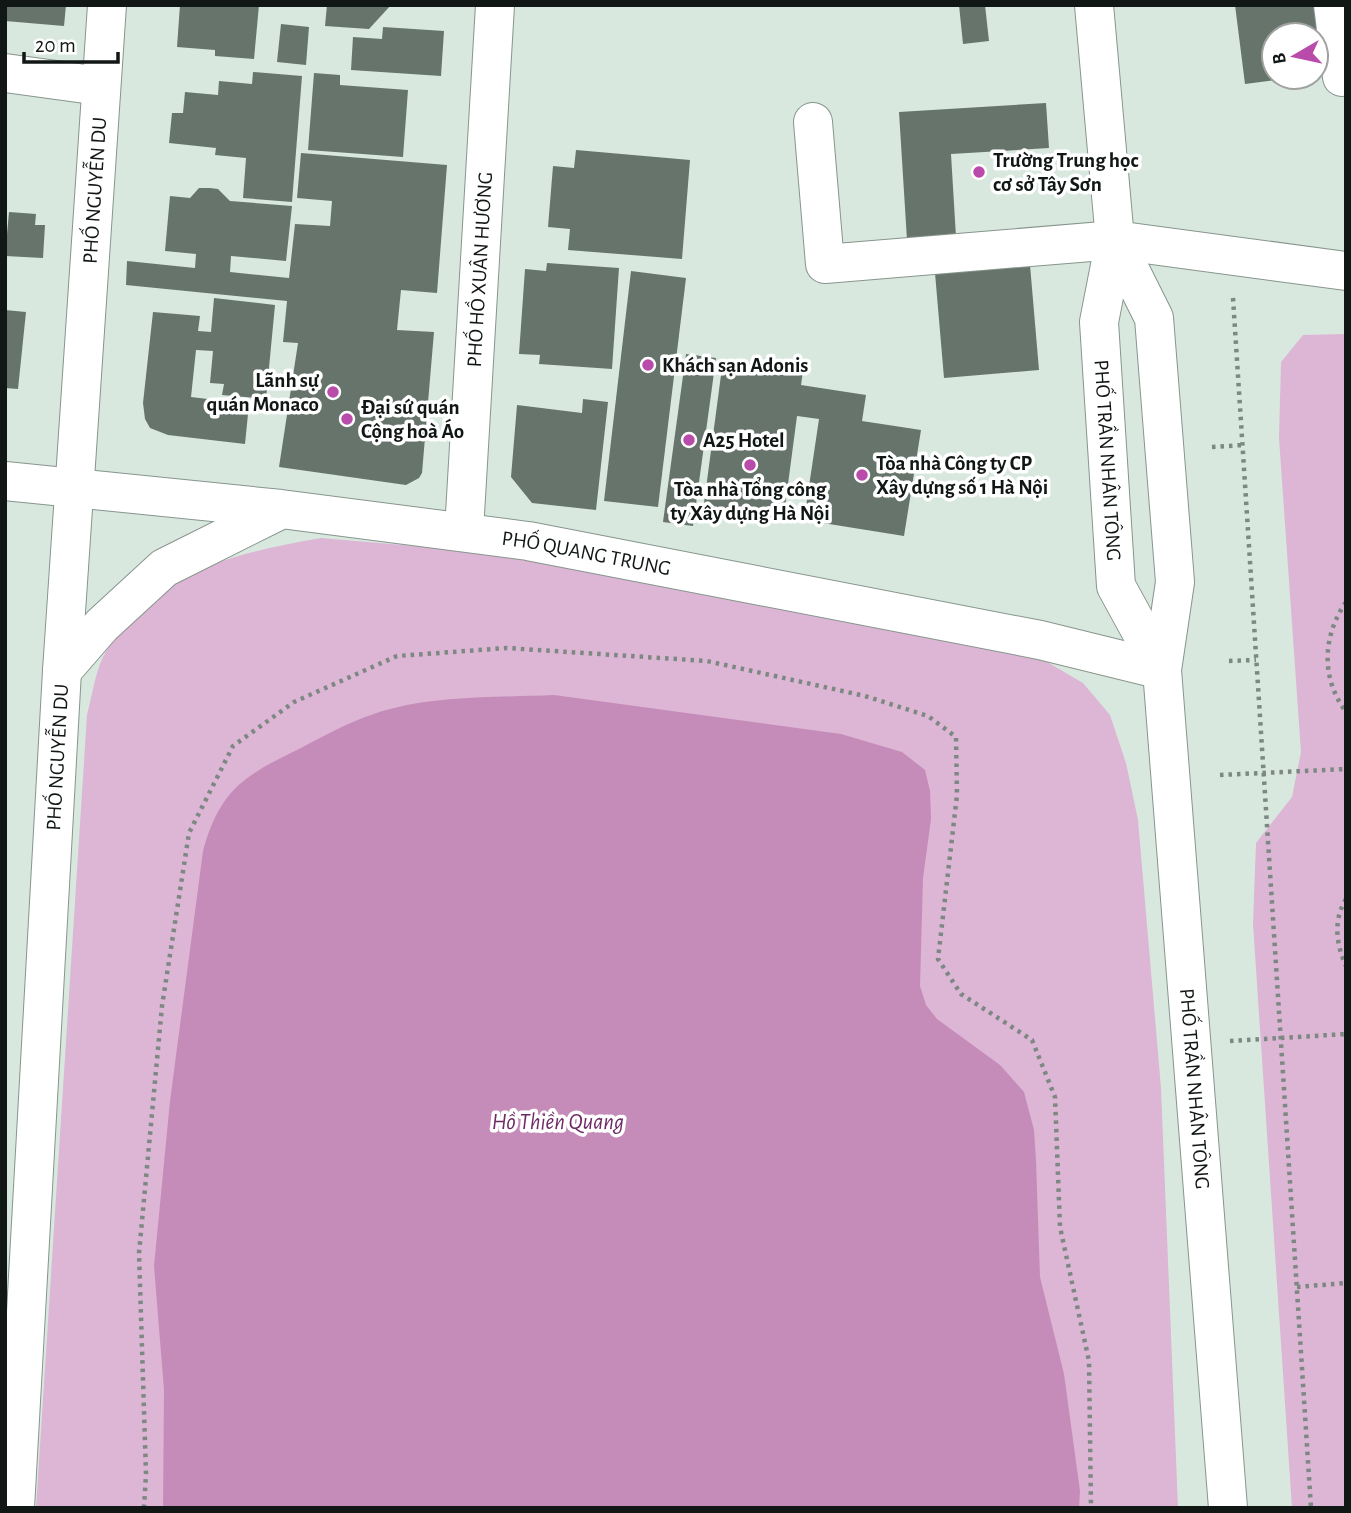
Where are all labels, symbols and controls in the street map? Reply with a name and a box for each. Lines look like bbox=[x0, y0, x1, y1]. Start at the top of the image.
scale bar bbox=[24, 21, 119, 65]
north arrow bbox=[1260, 21, 1330, 91]
text: 20 m bbox=[35, 35, 76, 56]
text: B bbox=[1269, 51, 1290, 65]
street label: PHỐ NGUYỄN DU bbox=[77, 116, 110, 265]
place label: Trường Trung học cơ sở Tây Sơn bbox=[993, 150, 1139, 195]
marker: Trường Trung học cơ sở Tây Sơn bbox=[971, 164, 987, 180]
street label: PHỐ HỒ XUÂN HƯƠNG bbox=[461, 171, 496, 368]
place label: Khách sạn Adonis bbox=[662, 355, 808, 376]
marker: Khách sạn Adonis bbox=[640, 357, 656, 373]
street label: PHỐ TRẦN NHÂN TÔNG bbox=[1090, 359, 1125, 562]
place label: Lãnh sự quán Monaco bbox=[207, 370, 320, 415]
marker: Lãnh sự quán Monaco bbox=[325, 384, 341, 400]
place label: Đại sứ quán Cộng hoà Áo bbox=[361, 397, 464, 442]
marker: Đại sứ quán Cộng hoà Áo bbox=[339, 411, 355, 427]
place label: A25 Hotel bbox=[703, 430, 785, 451]
marker: A25 Hotel bbox=[681, 432, 697, 448]
place label: Tòa nhà Công ty CP Xây dựng số 1 Hà Nội bbox=[876, 453, 1048, 498]
marker: Tòa nhà Tổng công ty Xây dựng Hà Nội bbox=[742, 457, 758, 473]
marker: Tòa nhà Công ty CP Xây dựng số 1 Hà Nội bbox=[854, 467, 870, 483]
place label: Tòa nhà Tổng công ty Xây dựng Hà Nội bbox=[670, 476, 830, 524]
street label: PHỐ QUANG TRUNG bbox=[501, 527, 673, 579]
street label: PHỐ NGUYỄN DU bbox=[40, 683, 72, 831]
street label: PHỐ TRẦN NHÂN TÔNG bbox=[1176, 987, 1213, 1190]
water label: Hồ Thiền Quang bbox=[492, 1111, 624, 1134]

